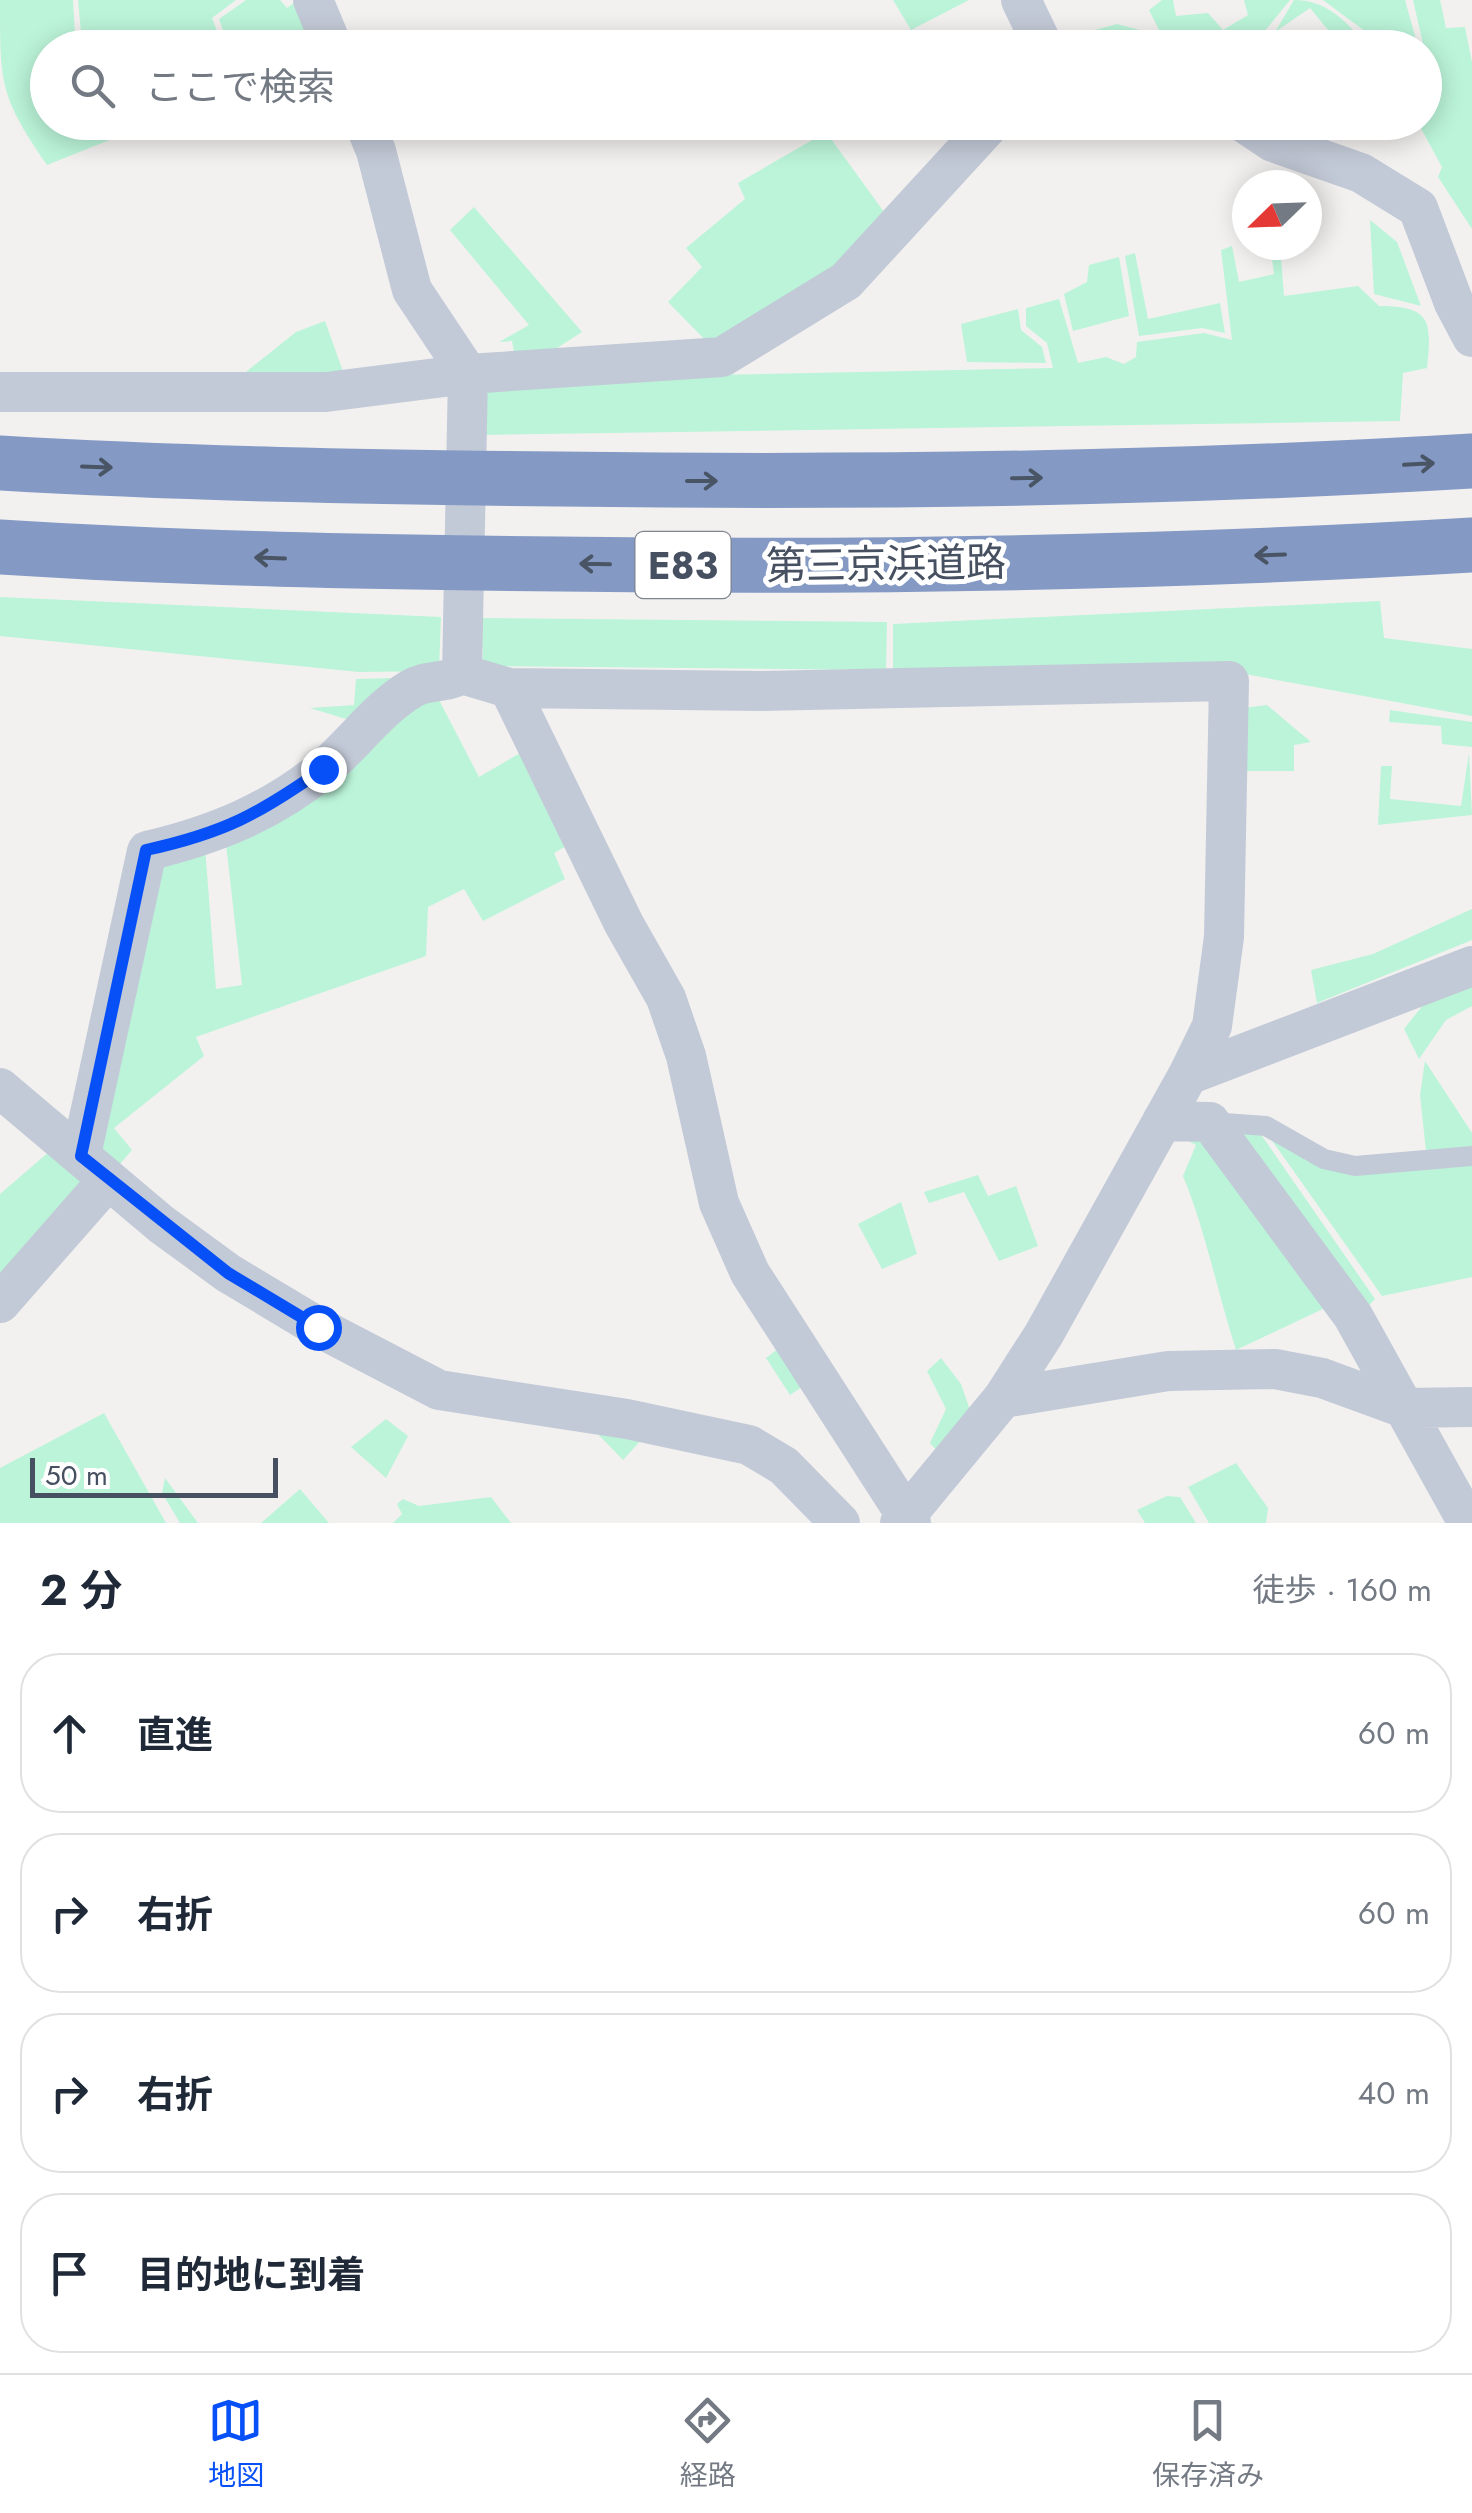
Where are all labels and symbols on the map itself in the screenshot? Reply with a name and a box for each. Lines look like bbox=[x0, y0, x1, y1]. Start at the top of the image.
north arrow bbox=[1232, 170, 1322, 260]
one-way arrow bbox=[1403, 454, 1435, 473]
one-way arrow bbox=[81, 457, 113, 476]
one-way arrow bbox=[1011, 469, 1043, 488]
one-way arrow bbox=[686, 471, 718, 490]
road number: E83 bbox=[636, 532, 730, 598]
street label: 第三京浜道路 bbox=[766, 533, 1006, 595]
one-way arrow bbox=[1254, 545, 1286, 564]
one-way arrow bbox=[254, 548, 286, 567]
one-way arrow bbox=[579, 555, 611, 574]
route end bbox=[301, 747, 347, 793]
route start bbox=[296, 1305, 342, 1351]
scale bar bbox=[30, 1453, 278, 1498]

